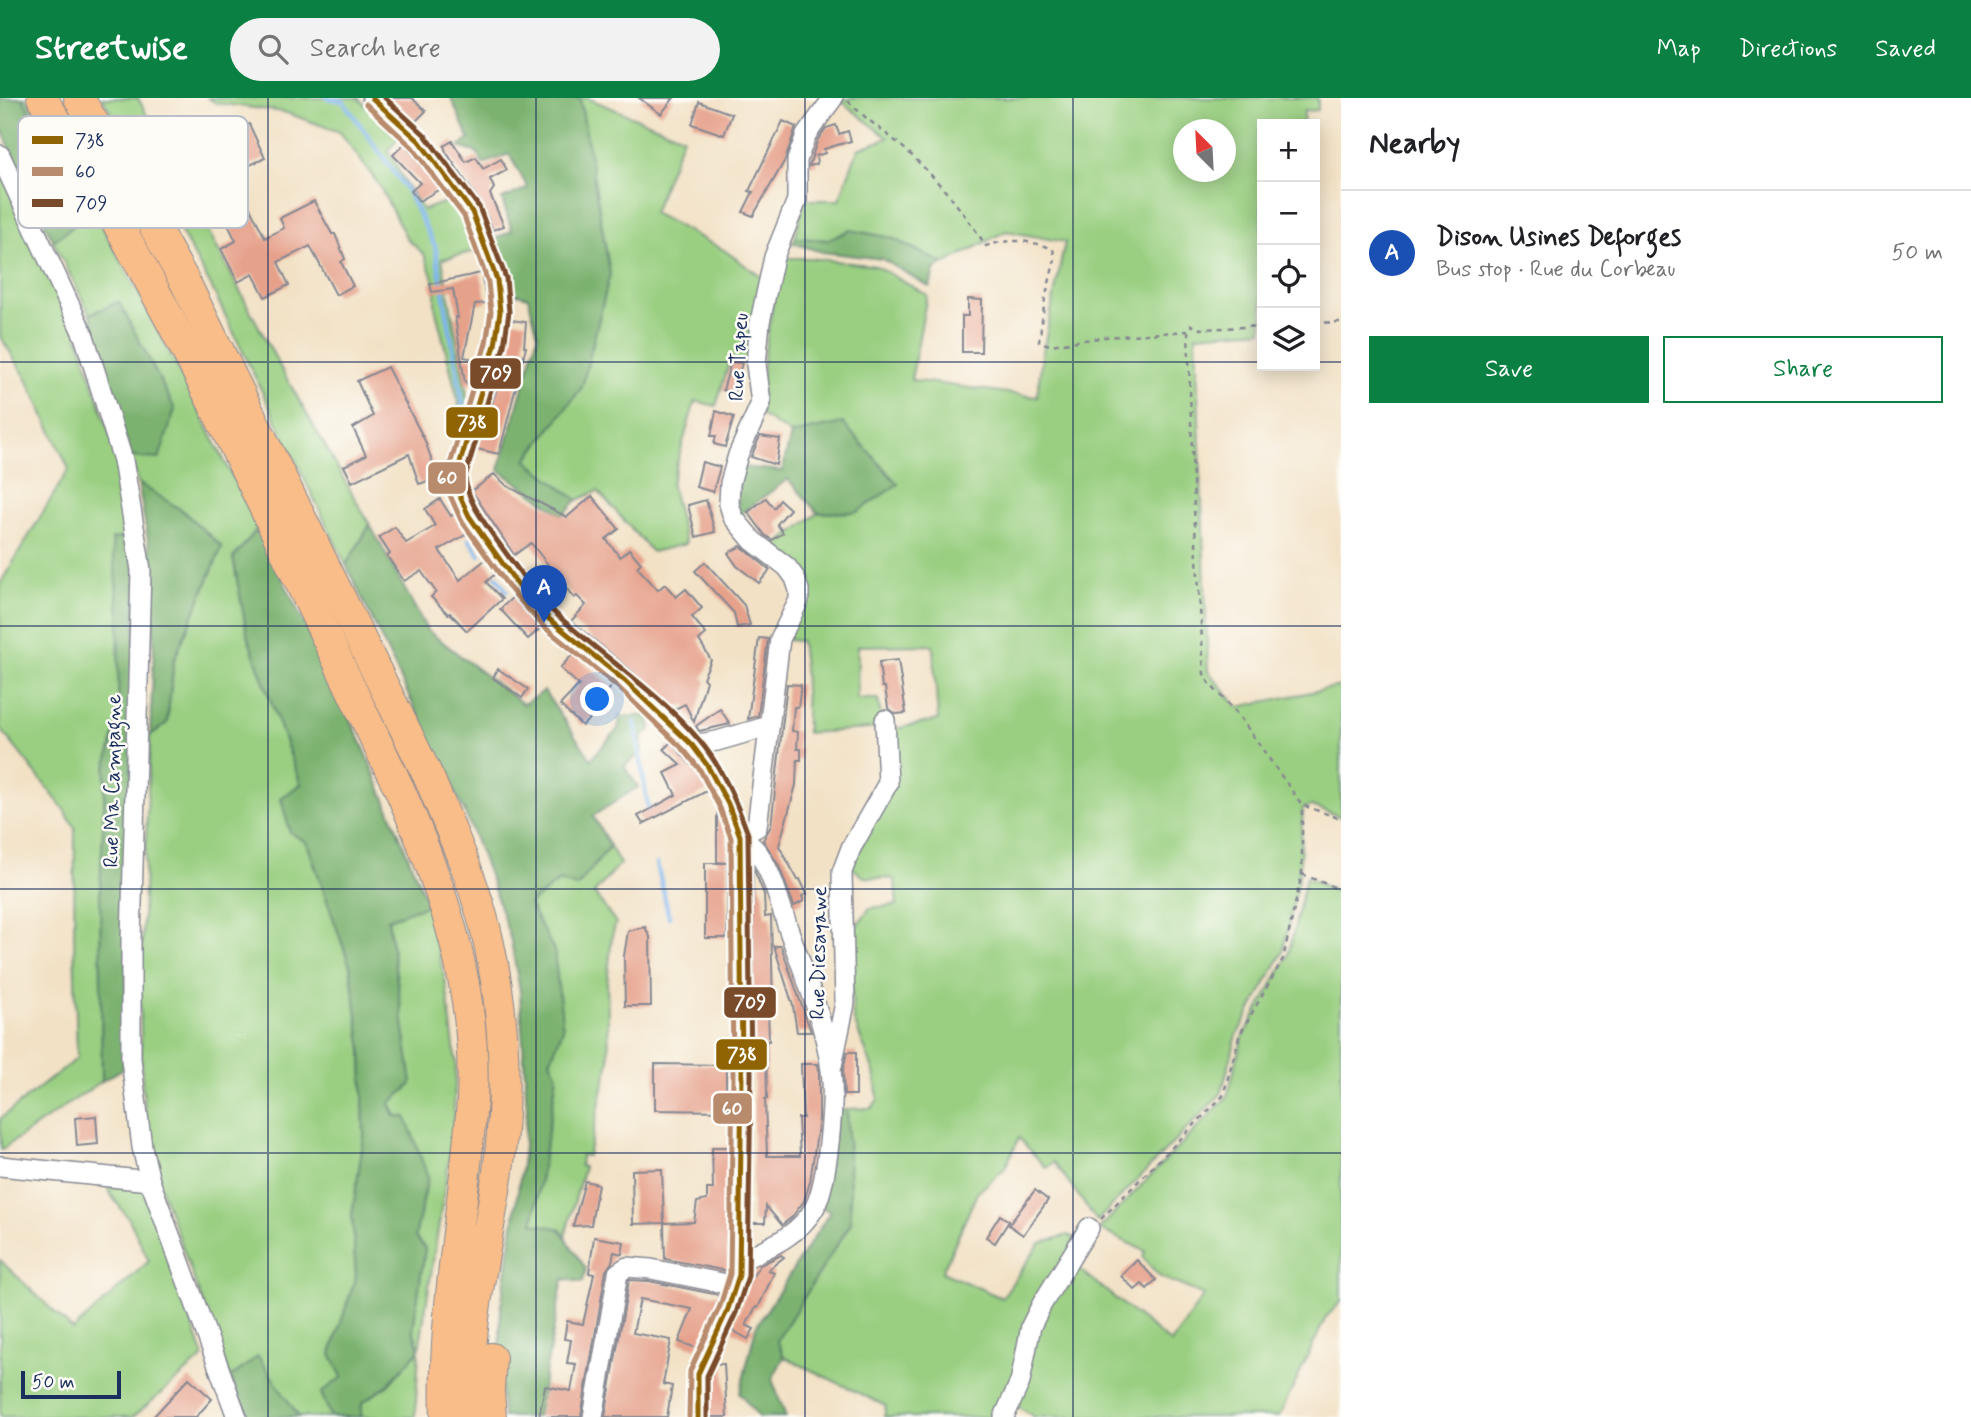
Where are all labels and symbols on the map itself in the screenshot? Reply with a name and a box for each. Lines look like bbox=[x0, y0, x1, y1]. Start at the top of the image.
legend bbox=[18, 116, 248, 228]
north arrow bbox=[1173, 119, 1236, 182]
text: 738 bbox=[75, 129, 105, 154]
text: 60 bbox=[75, 160, 96, 185]
text: 709 bbox=[75, 192, 107, 217]
street label: Rue Tapeu bbox=[723, 312, 755, 402]
line badge: 709 bbox=[469, 357, 522, 390]
text: 709 bbox=[480, 362, 512, 387]
line badge: 738 bbox=[445, 406, 499, 439]
text: 738 bbox=[457, 411, 487, 436]
line badge: 60 bbox=[427, 461, 467, 495]
text: 60 bbox=[437, 466, 457, 491]
pin: A bbox=[521, 565, 567, 623]
your location bbox=[580, 682, 614, 716]
street label: Rue Ma Campagne bbox=[97, 694, 131, 868]
street label: Rue Diesayawe bbox=[804, 886, 834, 1020]
line badge: 709 bbox=[723, 986, 777, 1019]
text: 709 bbox=[734, 991, 766, 1016]
line badge: 738 bbox=[715, 1038, 768, 1071]
text: 738 bbox=[727, 1043, 757, 1068]
line badge: 60 bbox=[712, 1092, 753, 1125]
text: 60 bbox=[722, 1097, 742, 1122]
scale bar bbox=[21, 1368, 121, 1400]

